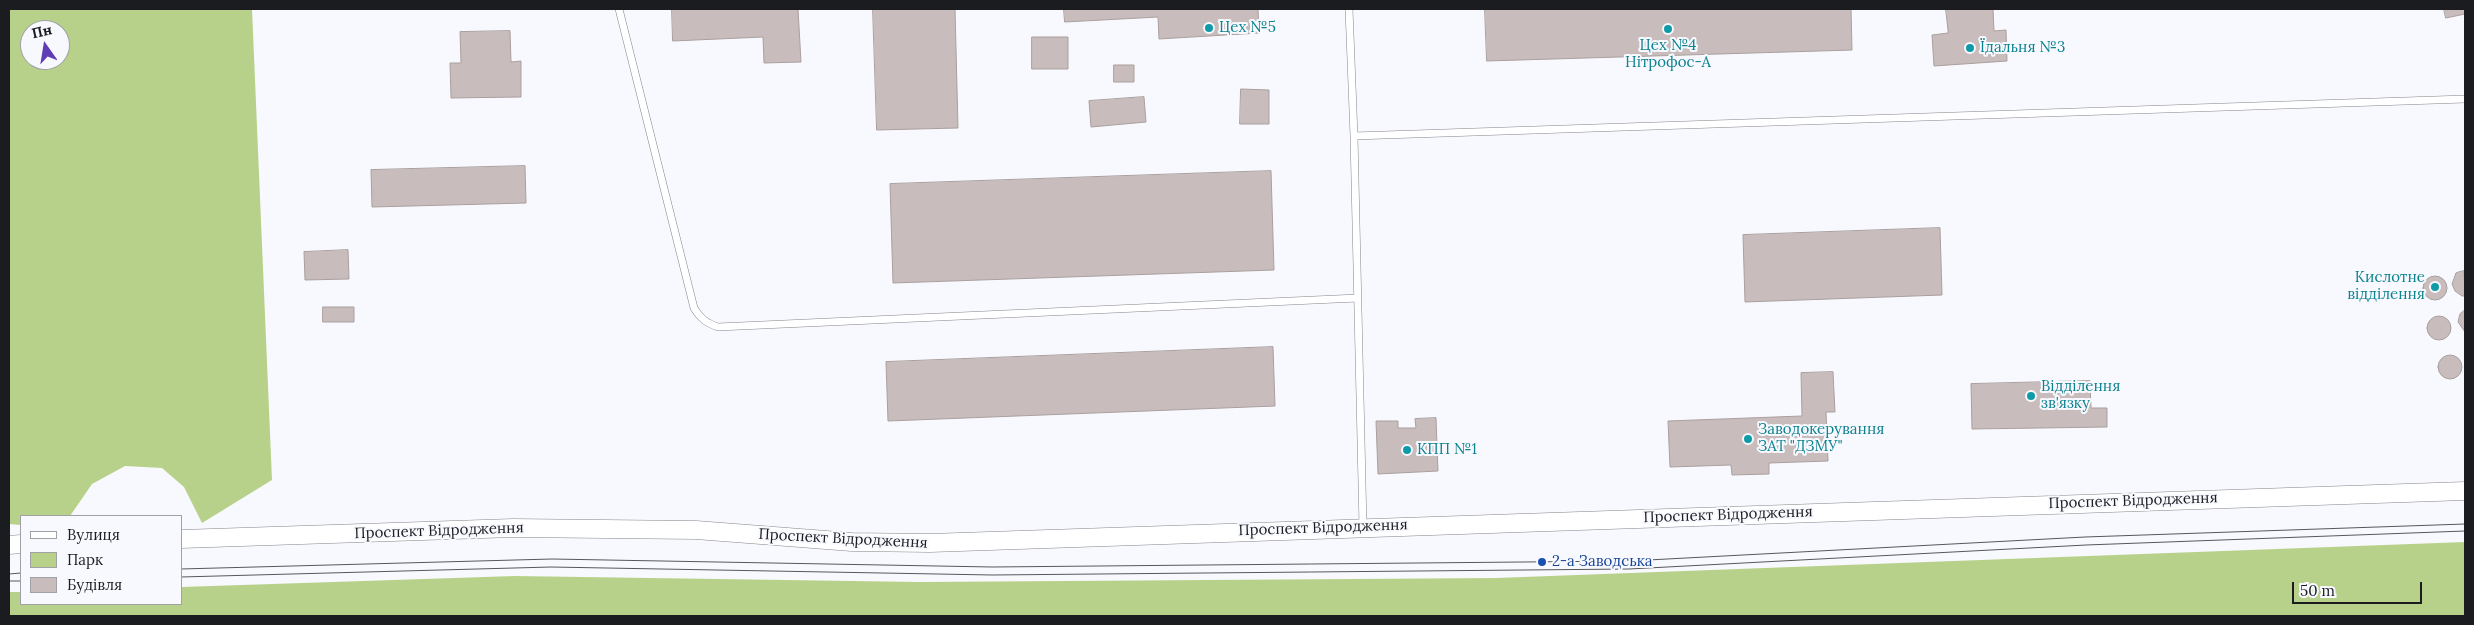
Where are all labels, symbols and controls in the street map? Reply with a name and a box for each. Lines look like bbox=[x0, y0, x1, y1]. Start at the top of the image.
place label: Цех №5 bbox=[1219, 19, 1276, 37]
north arrow bbox=[20, 20, 70, 70]
text: Пн bbox=[30, 20, 54, 42]
marker: Цех №5 bbox=[1203, 22, 1215, 34]
marker: Цех №4 Нітрофос-А bbox=[1662, 23, 1674, 35]
place label: Цех №4 Нітрофос-А bbox=[1625, 37, 1711, 72]
place label: Їдальня №3 bbox=[1980, 39, 2065, 57]
marker: Їдальня №3 bbox=[1964, 42, 1976, 54]
place label: Кислотне відділення bbox=[2347, 269, 2425, 304]
marker: Кислотне відділення bbox=[2429, 281, 2441, 293]
place label: Відділення зв'язку bbox=[2041, 378, 2120, 413]
marker: Відділення зв'язку bbox=[2025, 390, 2037, 402]
place label: Заводокерування ЗАТ "ДЗМУ" bbox=[1758, 421, 1884, 456]
marker: Заводокерування ЗАТ "ДЗМУ" bbox=[1742, 433, 1754, 445]
place label: КПП №1 bbox=[1417, 441, 1477, 459]
marker: КПП №1 bbox=[1401, 444, 1413, 456]
street label: Проспект Відродження bbox=[2048, 489, 2218, 513]
street label: Проспект Відродження bbox=[1643, 503, 1813, 527]
legend bbox=[20, 515, 182, 605]
street label: Проспект Відродження bbox=[1238, 516, 1408, 540]
street label: Проспект Відродження bbox=[354, 519, 524, 543]
text: Вулиця bbox=[67, 525, 120, 544]
street label: Проспект Відродження bbox=[758, 526, 928, 552]
text: Парк bbox=[67, 550, 103, 569]
place label: 2-а Заводська bbox=[1552, 553, 1653, 571]
marker: 2-а Заводська bbox=[1536, 556, 1548, 568]
scale bar bbox=[2294, 572, 2424, 604]
text: Будівля bbox=[67, 575, 122, 594]
text: 50 m bbox=[2300, 581, 2335, 600]

